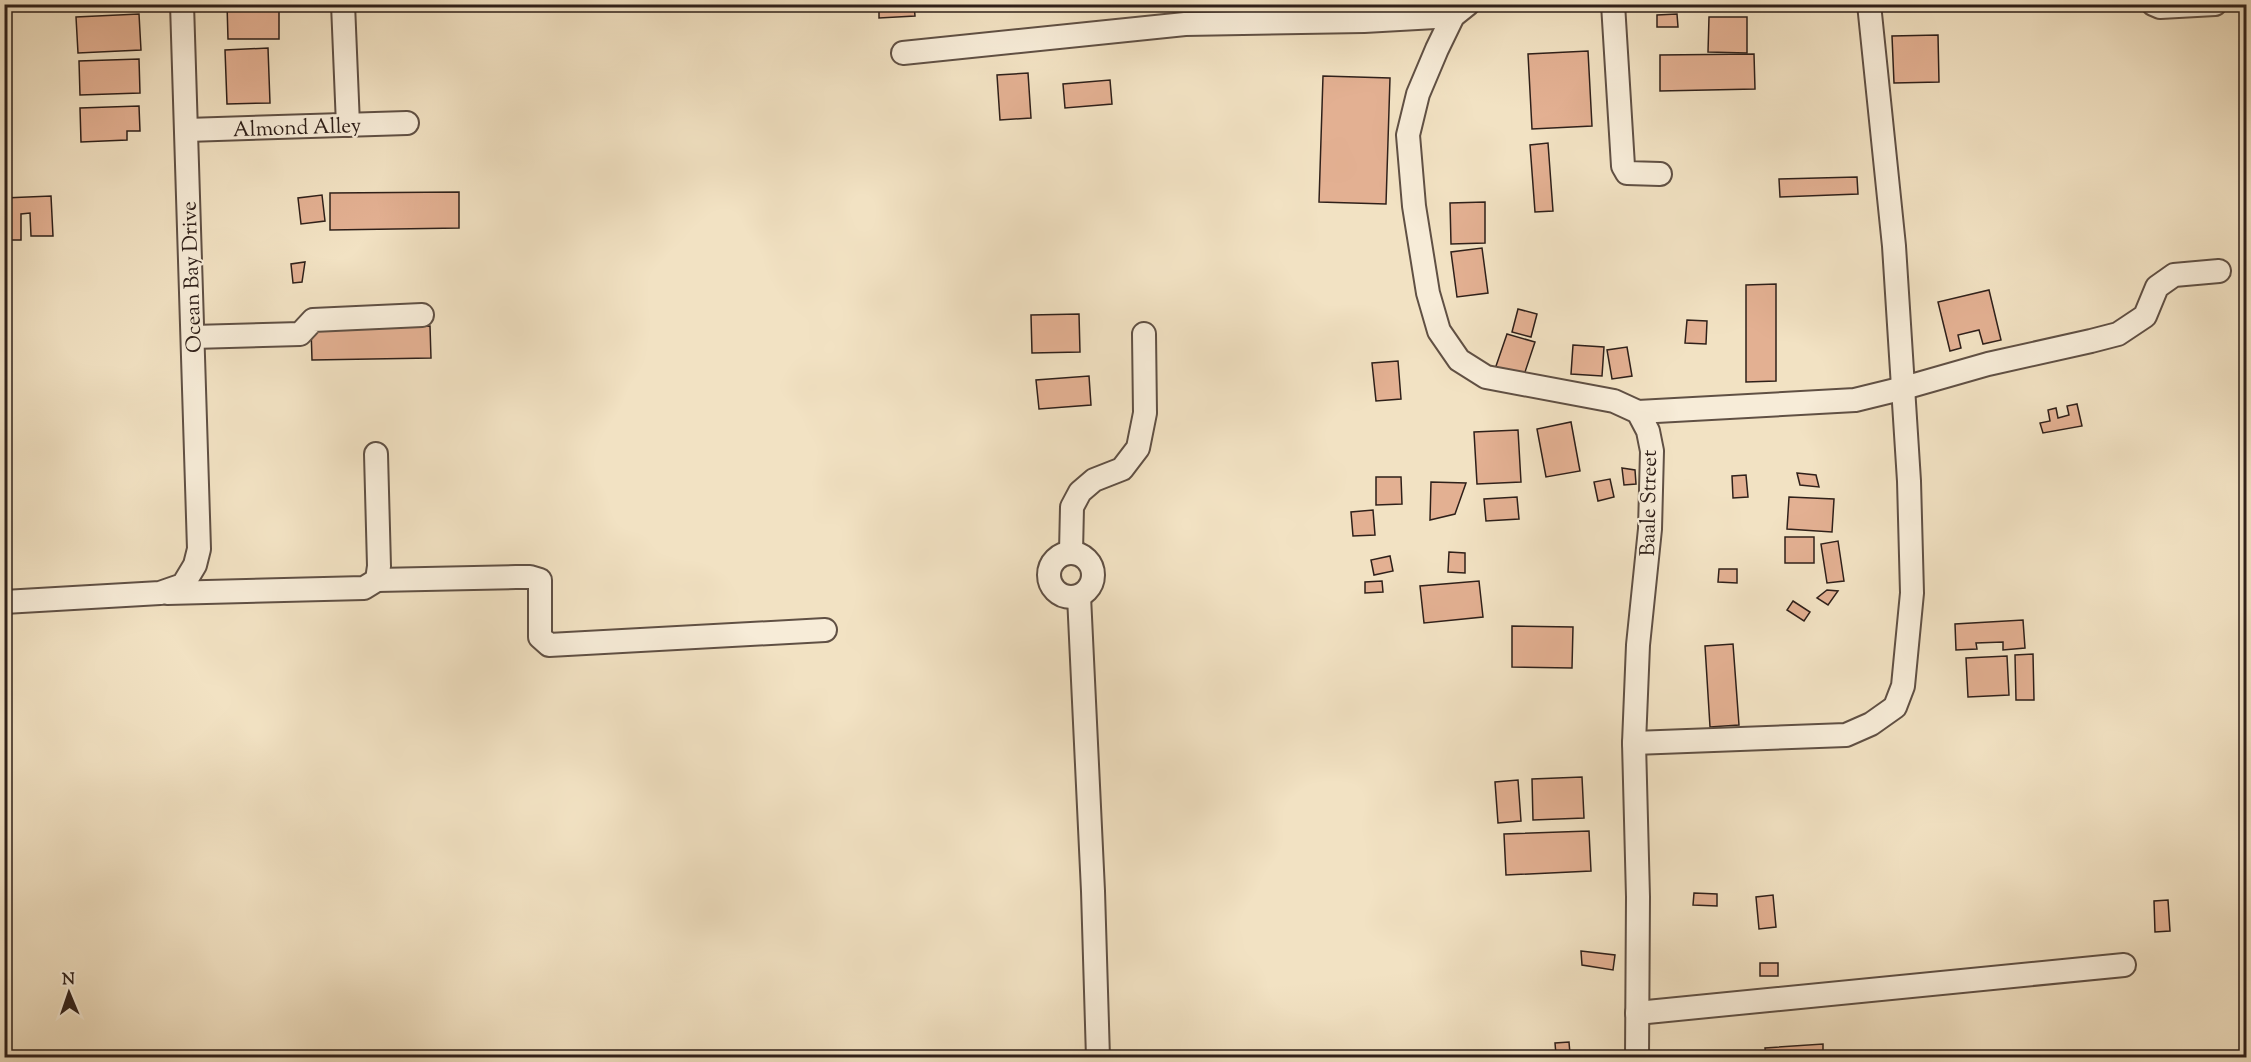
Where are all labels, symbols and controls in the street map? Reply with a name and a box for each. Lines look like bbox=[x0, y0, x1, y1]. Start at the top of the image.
street label: Almond Alley bbox=[232, 112, 362, 146]
street label: Ocean Bay Drive bbox=[175, 201, 211, 353]
street label: Baale Street bbox=[1634, 449, 1666, 557]
north arrow bbox=[39, 963, 99, 1023]
text: N bbox=[62, 969, 76, 992]

